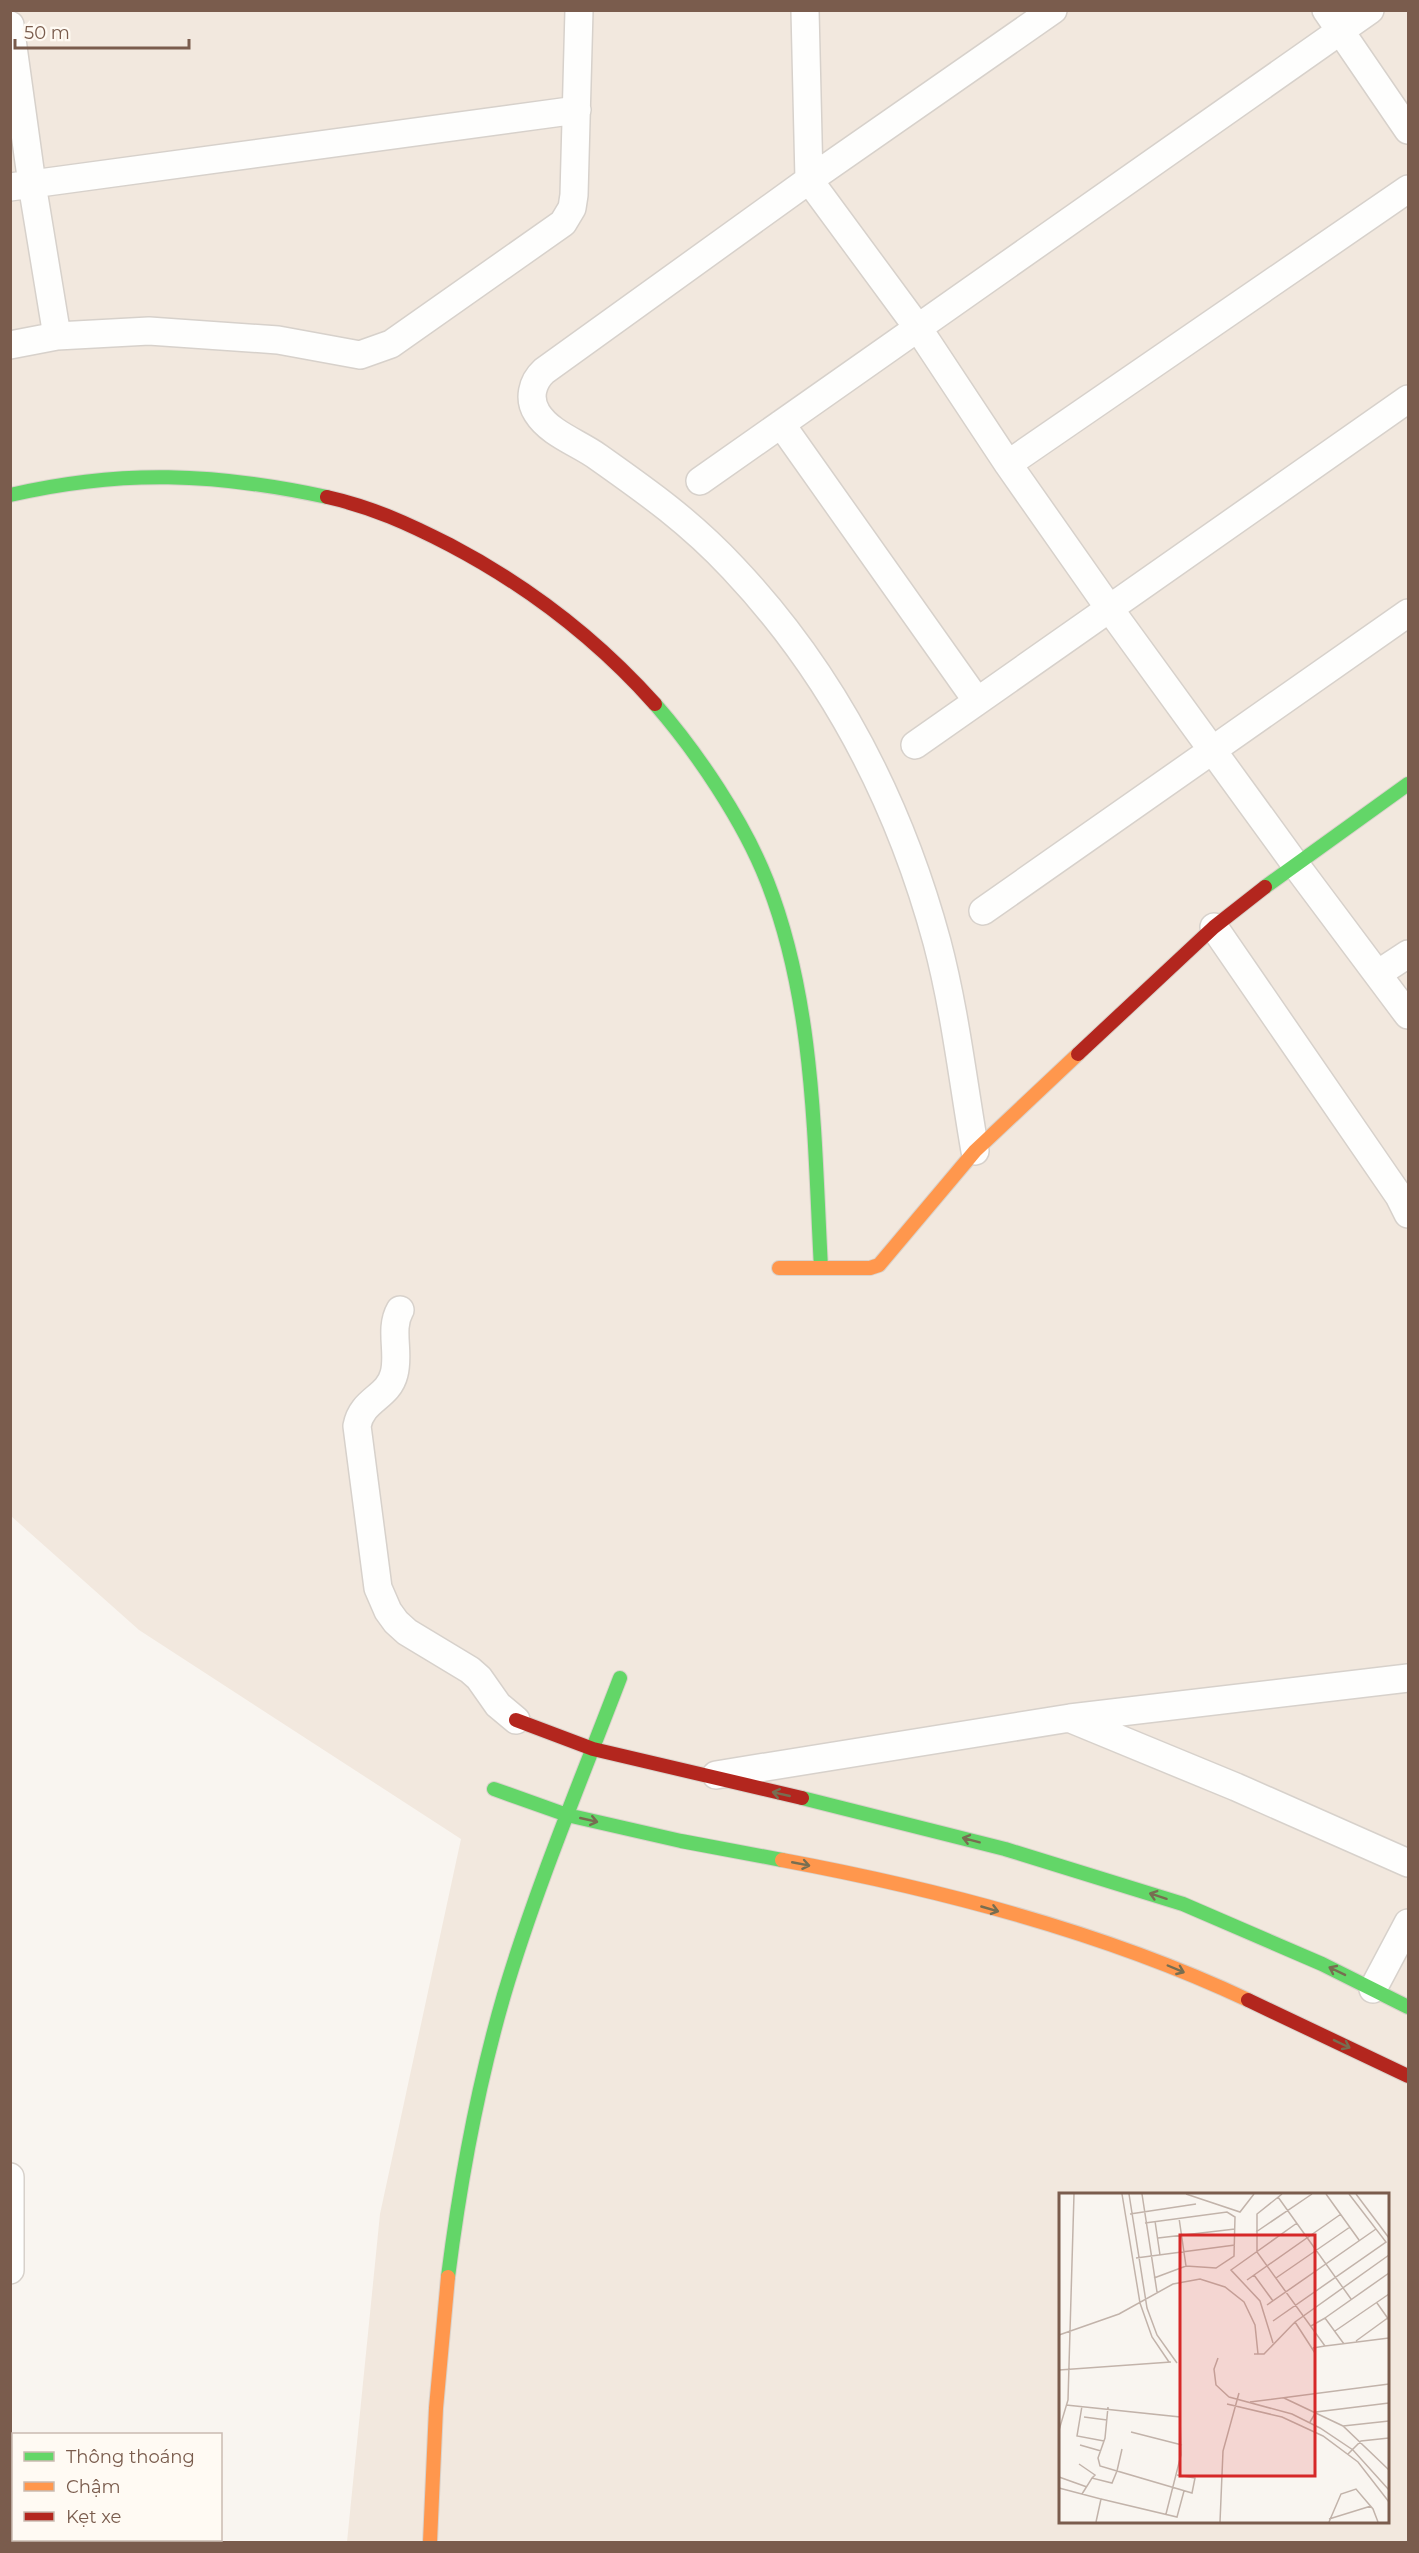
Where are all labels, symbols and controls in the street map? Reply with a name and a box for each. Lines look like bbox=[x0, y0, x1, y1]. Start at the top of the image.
scale bar bbox=[15, 12, 189, 50]
text: 50 m bbox=[24, 22, 70, 44]
one-way arrow bbox=[772, 1788, 792, 1799]
one-way arrow bbox=[580, 1814, 599, 1826]
one-way arrow bbox=[962, 1834, 981, 1845]
one-way arrow bbox=[791, 1859, 810, 1870]
one-way arrow bbox=[1149, 1890, 1168, 1901]
one-way arrow bbox=[981, 1904, 1000, 1915]
one-way arrow bbox=[1166, 1964, 1184, 1975]
one-way arrow bbox=[1329, 1965, 1347, 1977]
one-way arrow bbox=[1333, 2038, 1351, 2050]
inset map bbox=[1059, 2193, 1389, 2523]
legend bbox=[12, 2433, 222, 2541]
text: Thông thoáng bbox=[66, 2446, 195, 2468]
text: Chậm bbox=[66, 2476, 121, 2498]
text: Kẹt xe bbox=[66, 2506, 122, 2528]

